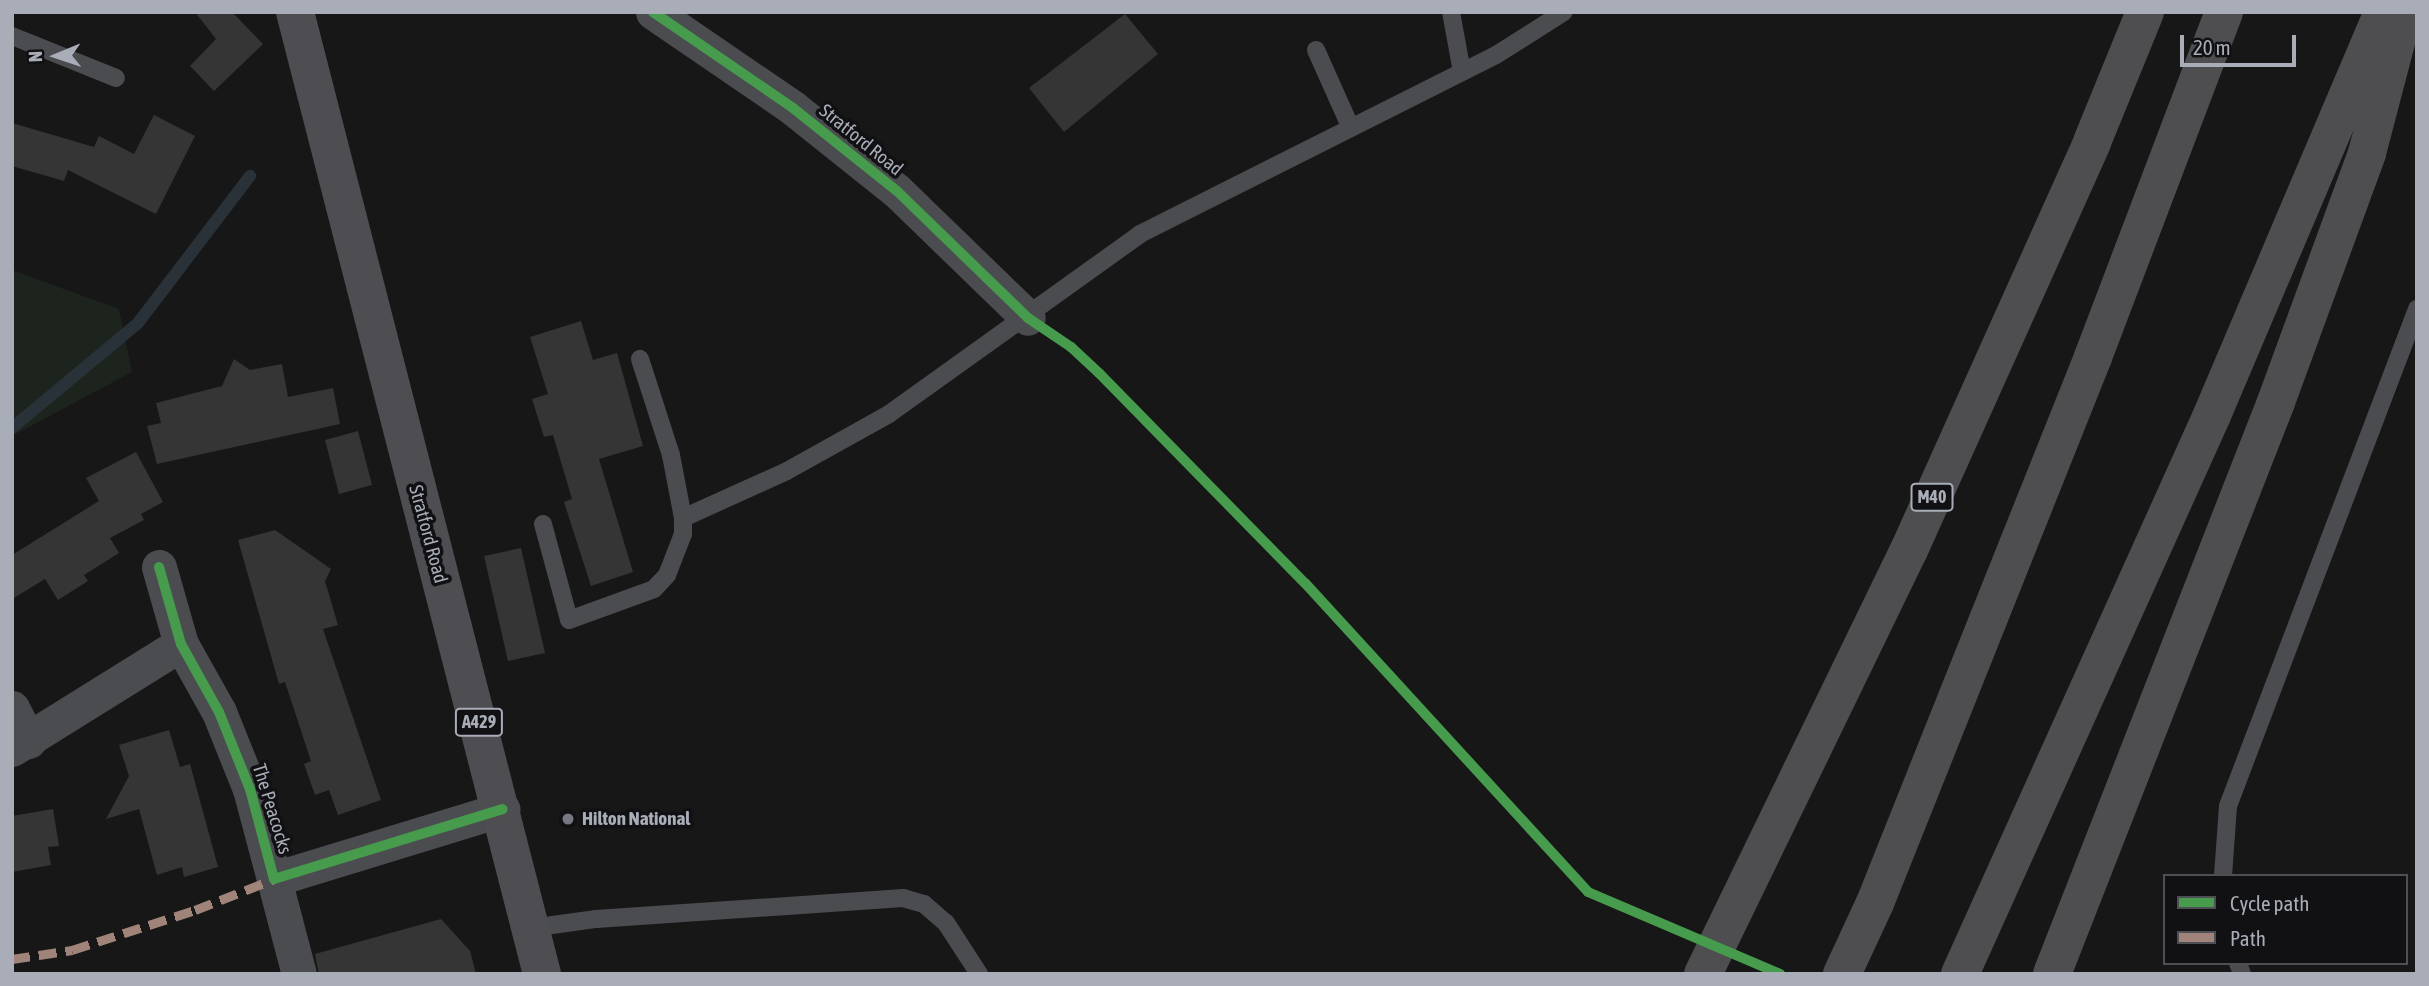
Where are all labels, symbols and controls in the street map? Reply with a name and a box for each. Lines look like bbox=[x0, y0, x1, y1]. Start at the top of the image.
north arrow bbox=[21, 21, 91, 91]
scale bar bbox=[2184, 21, 2300, 65]
text: 20 m bbox=[2193, 35, 2231, 59]
text: N bbox=[24, 51, 46, 63]
street label: Stratford Road bbox=[815, 99, 907, 181]
street label: Stratford Road bbox=[404, 482, 452, 586]
road number: M40 bbox=[1909, 482, 1955, 512]
road number: A429 bbox=[454, 708, 504, 736]
street label: The Peacocks bbox=[247, 761, 297, 857]
place label: Hilton National bbox=[582, 808, 690, 830]
marker: Hilton National bbox=[560, 811, 576, 827]
legend bbox=[2163, 874, 2408, 965]
text: Cycle path bbox=[2230, 891, 2309, 915]
text: Path bbox=[2230, 926, 2266, 950]

